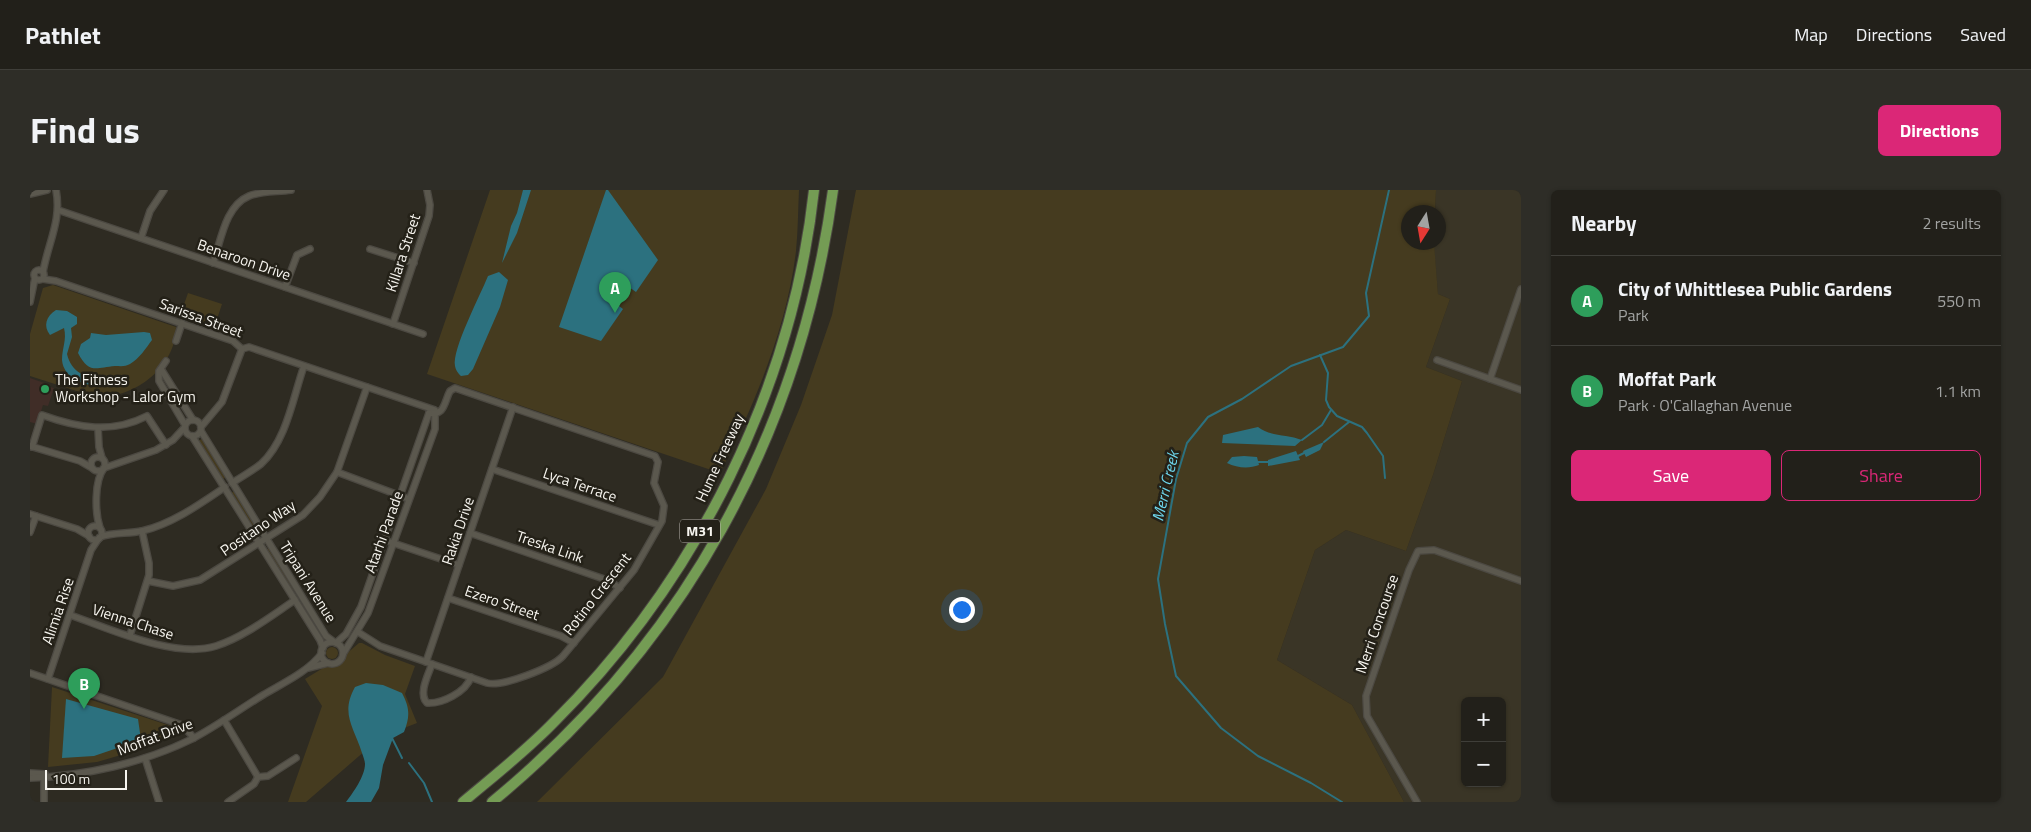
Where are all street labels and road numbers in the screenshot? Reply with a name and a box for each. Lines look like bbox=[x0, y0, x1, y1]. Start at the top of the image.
street label: Killara Street bbox=[379, 210, 426, 295]
street label: Benaroon Drive bbox=[194, 233, 294, 286]
street label: Sarissa Street bbox=[156, 292, 247, 344]
street label: Hume Freeway bbox=[689, 410, 750, 506]
street label: Lyca Terrace bbox=[540, 461, 620, 508]
street label: Atarhi Parade bbox=[358, 488, 409, 576]
street label: Positano Way bbox=[215, 494, 300, 561]
street label: Rakia Drive bbox=[435, 494, 480, 568]
road number: M31 bbox=[680, 520, 720, 542]
street label: Treska Link bbox=[513, 524, 587, 569]
street label: Tripani Avenue bbox=[274, 537, 343, 627]
street label: Rotino Crescent bbox=[557, 547, 637, 640]
street label: Merri Concourse bbox=[1349, 571, 1404, 676]
street label: Alimia Rise bbox=[35, 574, 80, 647]
street label: Ezero Street bbox=[462, 579, 543, 626]
street label: Vienna Chase bbox=[89, 597, 177, 646]
street label: Moffat Drive bbox=[114, 712, 196, 761]

